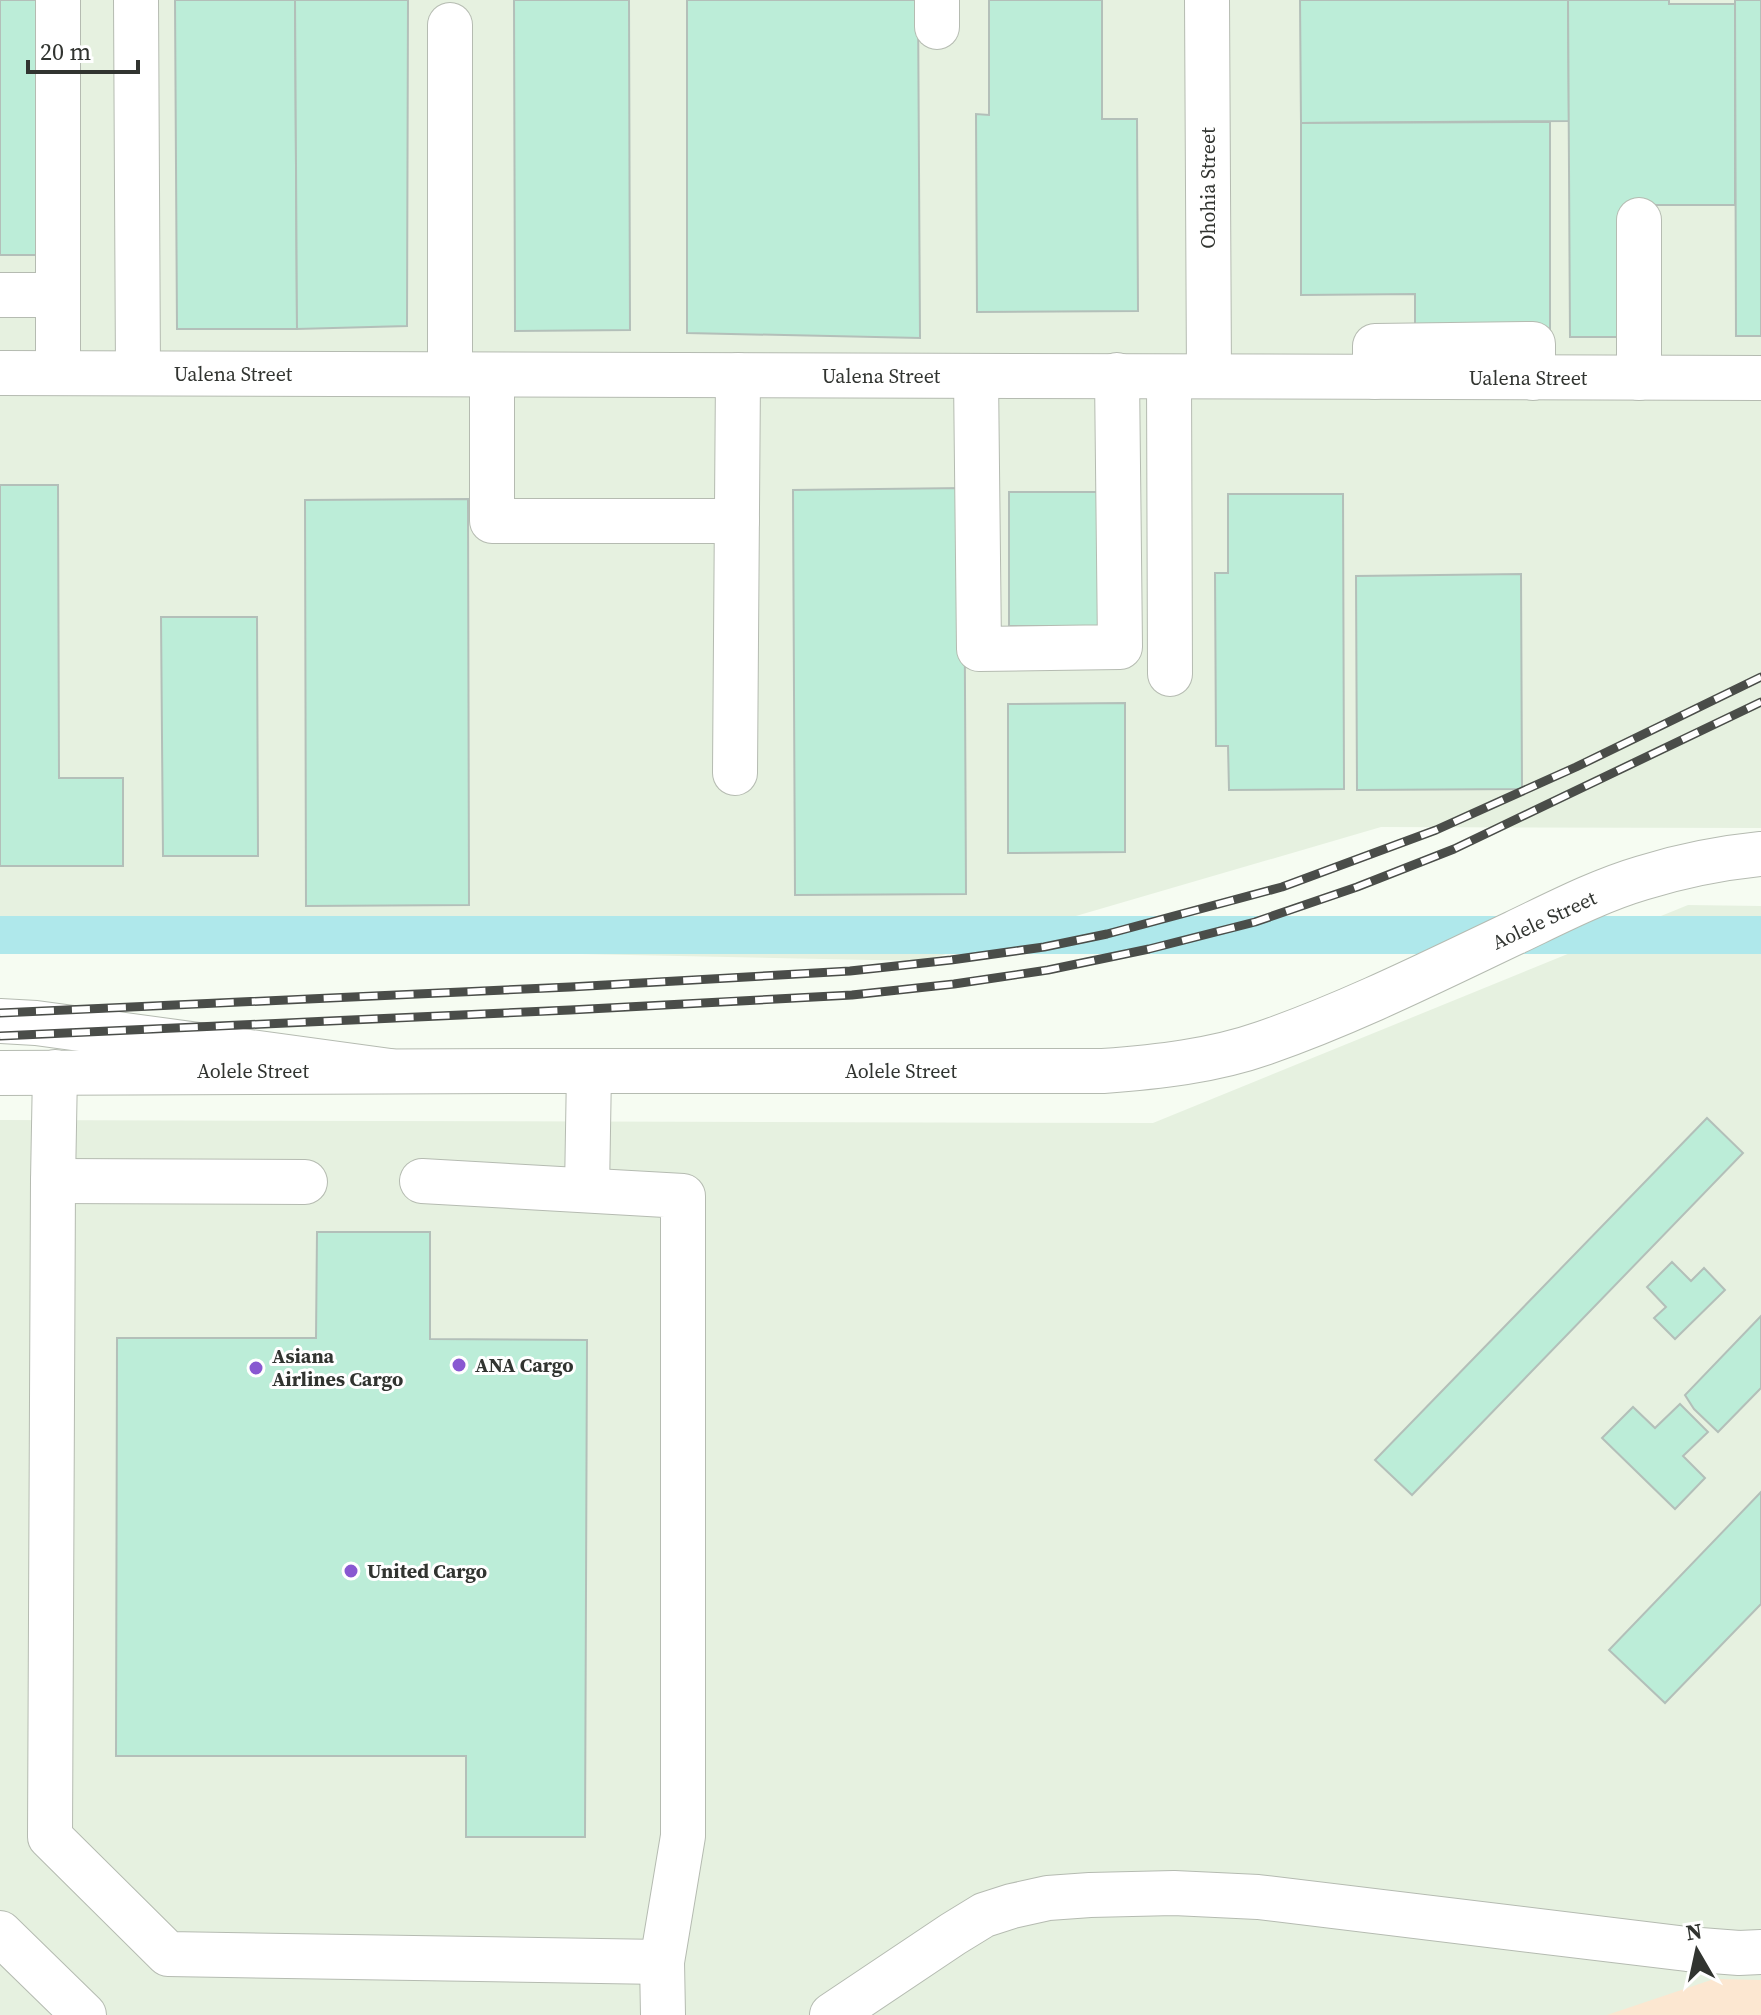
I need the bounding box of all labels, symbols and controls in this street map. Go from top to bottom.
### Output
scale bar [28,24,138,74]
text: 20 m [40,35,91,68]
street label: Ohohia Street [1194,127,1222,249]
street label: Ualena Street [174,360,293,388]
street label: Ualena Street [822,362,941,390]
street label: Ualena Street [1469,364,1588,392]
street label: Aolele Street [1487,883,1601,956]
street label: Aolele Street [197,1057,310,1085]
street label: Aolele Street [845,1057,958,1085]
place label: Asiana Airlines Cargo [272,1342,403,1393]
place label: ANA Cargo [475,1351,574,1379]
marker: ANA Cargo [450,1356,468,1374]
marker: Asiana Airlines Cargo [247,1359,265,1377]
place label: United Cargo [367,1557,487,1585]
marker: United Cargo [342,1562,360,1580]
north arrow [1657,1911,1737,1991]
text: N [1684,1915,1704,1947]

